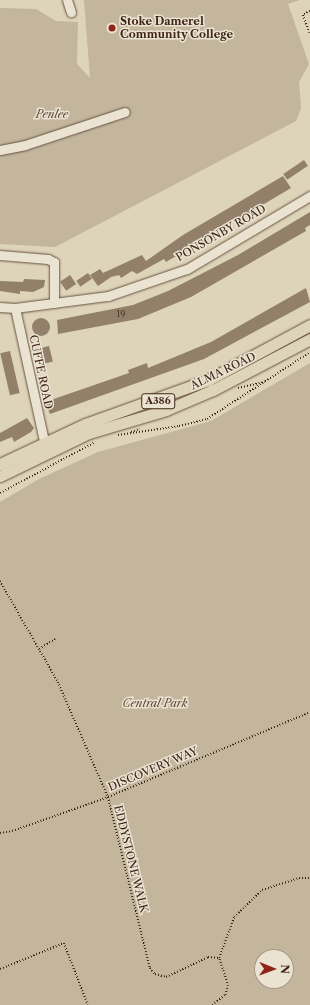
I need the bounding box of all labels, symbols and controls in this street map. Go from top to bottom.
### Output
place label: Stoke Damerel Community College [120,15,233,41]
marker: Stoke Damerel Community College [107,23,117,33]
park label: Penlee [36,107,68,121]
street label: PONSONBY ROAD [174,202,268,264]
house number: 19 [116,309,126,319]
street label: CUFFE ROAD [27,334,55,410]
street label: ALMA ROAD [188,349,258,393]
road number: A386 [141,393,175,409]
park label: Central Park [123,696,187,710]
street label: DISCOVERY WAY [106,744,200,794]
street label: EDDYSTONE WALK [111,804,151,914]
north arrow [254,949,294,989]
text: N [278,964,292,974]

